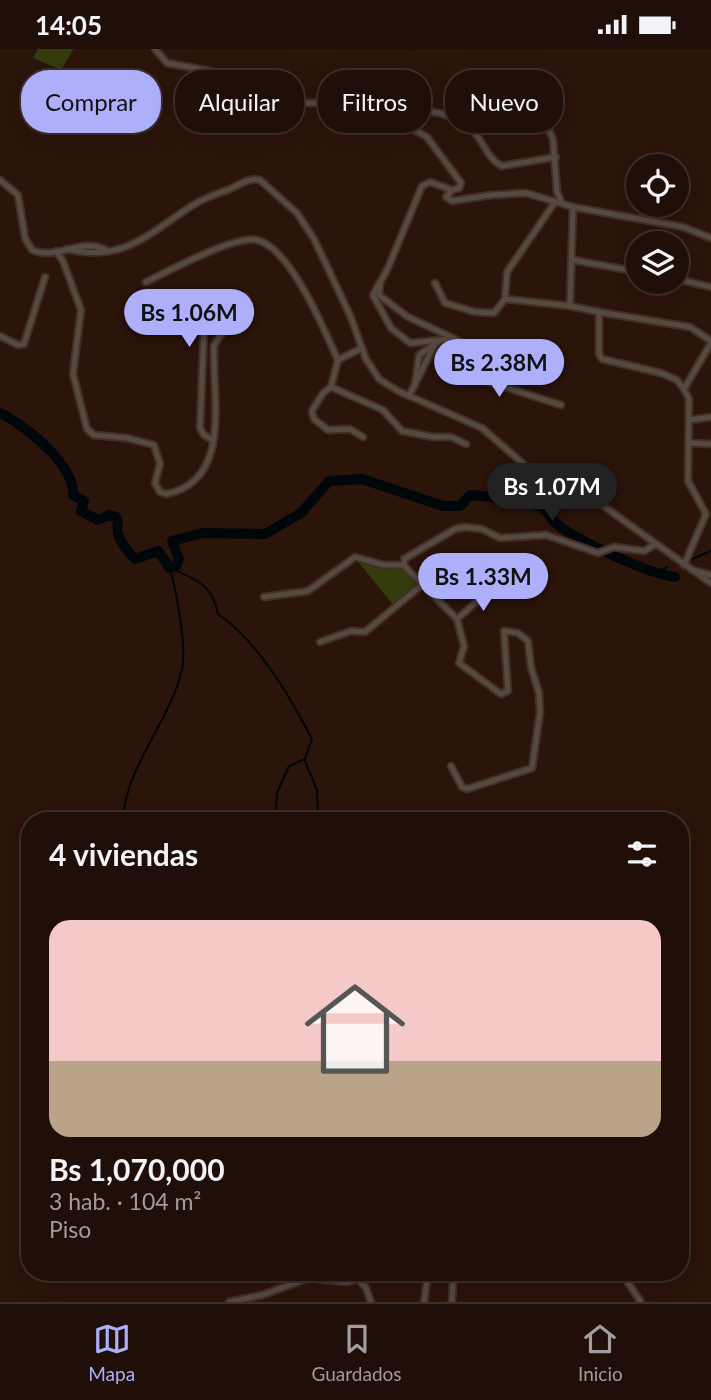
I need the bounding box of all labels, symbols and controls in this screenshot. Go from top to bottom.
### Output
text: 14:05 [35,9,102,41]
chip: Comprar [21,70,161,133]
chip: Alquilar [175,70,304,133]
chip: Filtros [318,70,431,133]
chip: Nuevo [445,70,563,133]
map controls [626,154,689,294]
button: locate [626,154,689,217]
button: layers [626,231,689,294]
pin: Bs 1.06M [117,289,261,349]
text: Bs 1.06M [140,298,238,326]
pin: Bs 2.38M [427,339,571,399]
text: Bs 2.38M [450,348,548,376]
pin: Bs 1.07M [480,463,624,523]
text: Bs 1.07M [503,472,601,500]
pin: Bs 1.33M [411,553,555,613]
text: Bs 1.33M [434,562,532,590]
icon: filters [623,835,661,873]
text: 4 viviendas [49,836,198,872]
icon: home [292,966,418,1092]
text: Bs 1,070,000 [49,1151,225,1187]
text: 3 hab. · 104 m² [49,1187,201,1215]
text: Piso [49,1215,91,1243]
tab: Mapa [88,1320,135,1385]
tab: Guardados [312,1320,402,1385]
tab: Inicio [578,1320,623,1385]

